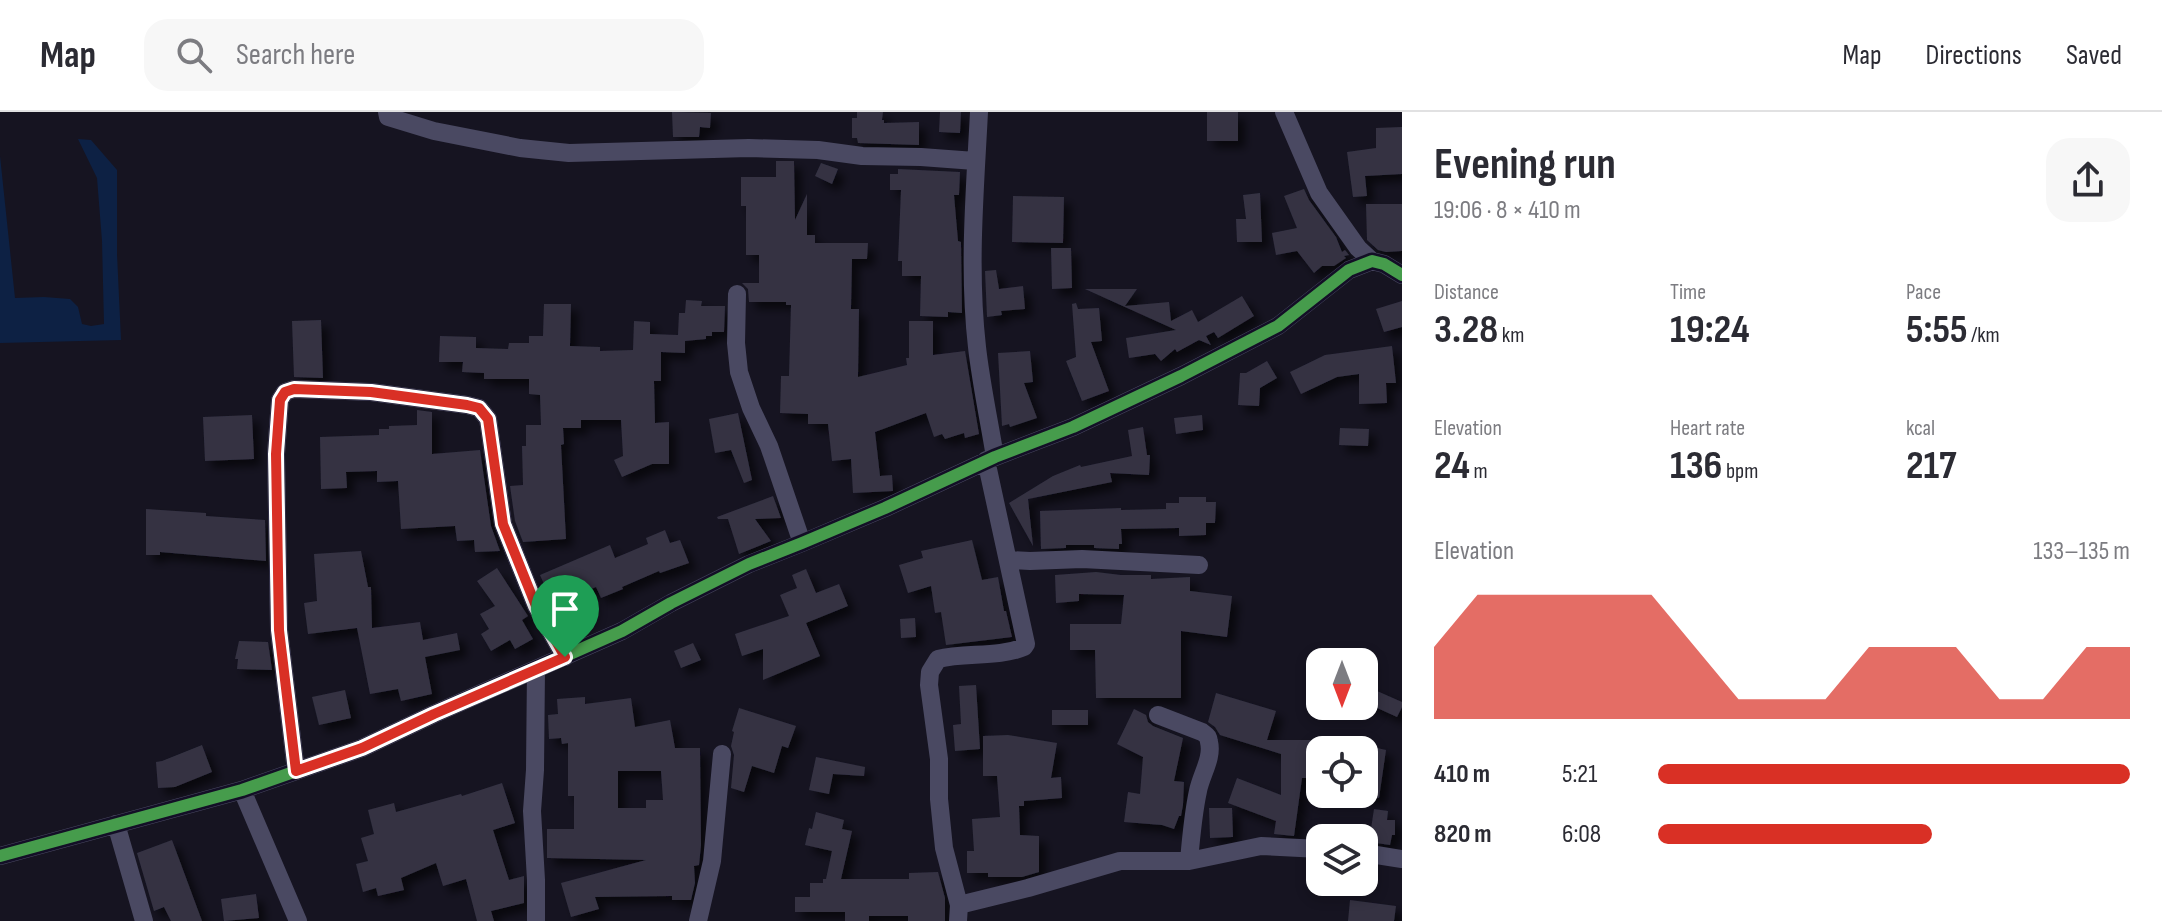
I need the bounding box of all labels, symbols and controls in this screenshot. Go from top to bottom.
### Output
search box [144,19,704,91]
text: Map [40,33,96,78]
icon: search [172,33,216,77]
text: Search here [236,37,355,73]
text: Map [1843,39,1882,72]
text: Directions [1926,39,2022,72]
text: Saved [2066,39,2122,72]
text: Evening run [1434,138,1616,191]
button: share [2046,138,2130,222]
text: 19:06 · 8 × 410 m [1434,195,1581,226]
text: Distance [1434,279,1499,306]
text: Time [1670,279,1706,306]
text: Pace [1906,279,1941,306]
text: 3.28 [1434,306,1498,354]
text: 19:24 [1670,306,1750,354]
text: 5:55 [1906,306,1968,354]
text: km [1498,322,1524,349]
text: /km [1968,322,2000,349]
text: Elevation [1434,415,1502,442]
text: Heart rate [1670,415,1745,442]
text: kcal [1906,415,1935,442]
text: 24 [1434,442,1470,490]
text: 136 [1670,442,1722,490]
text: 217 [1906,442,1956,490]
text: m [1470,458,1488,485]
text: bpm [1722,458,1758,485]
text: Elevation [1434,536,1514,567]
text: 133–135 m [2033,536,2130,567]
pin [531,575,599,657]
icon: arrive [543,587,587,631]
north arrow [1306,648,1378,720]
map controls [1306,648,1378,896]
button: locate [1306,736,1378,808]
text: 410 m [1434,759,1490,790]
text: 5:21 [1562,759,1597,790]
text: 820 m [1434,819,1492,850]
text: 6:08 [1562,819,1601,850]
button: layers [1306,824,1378,896]

